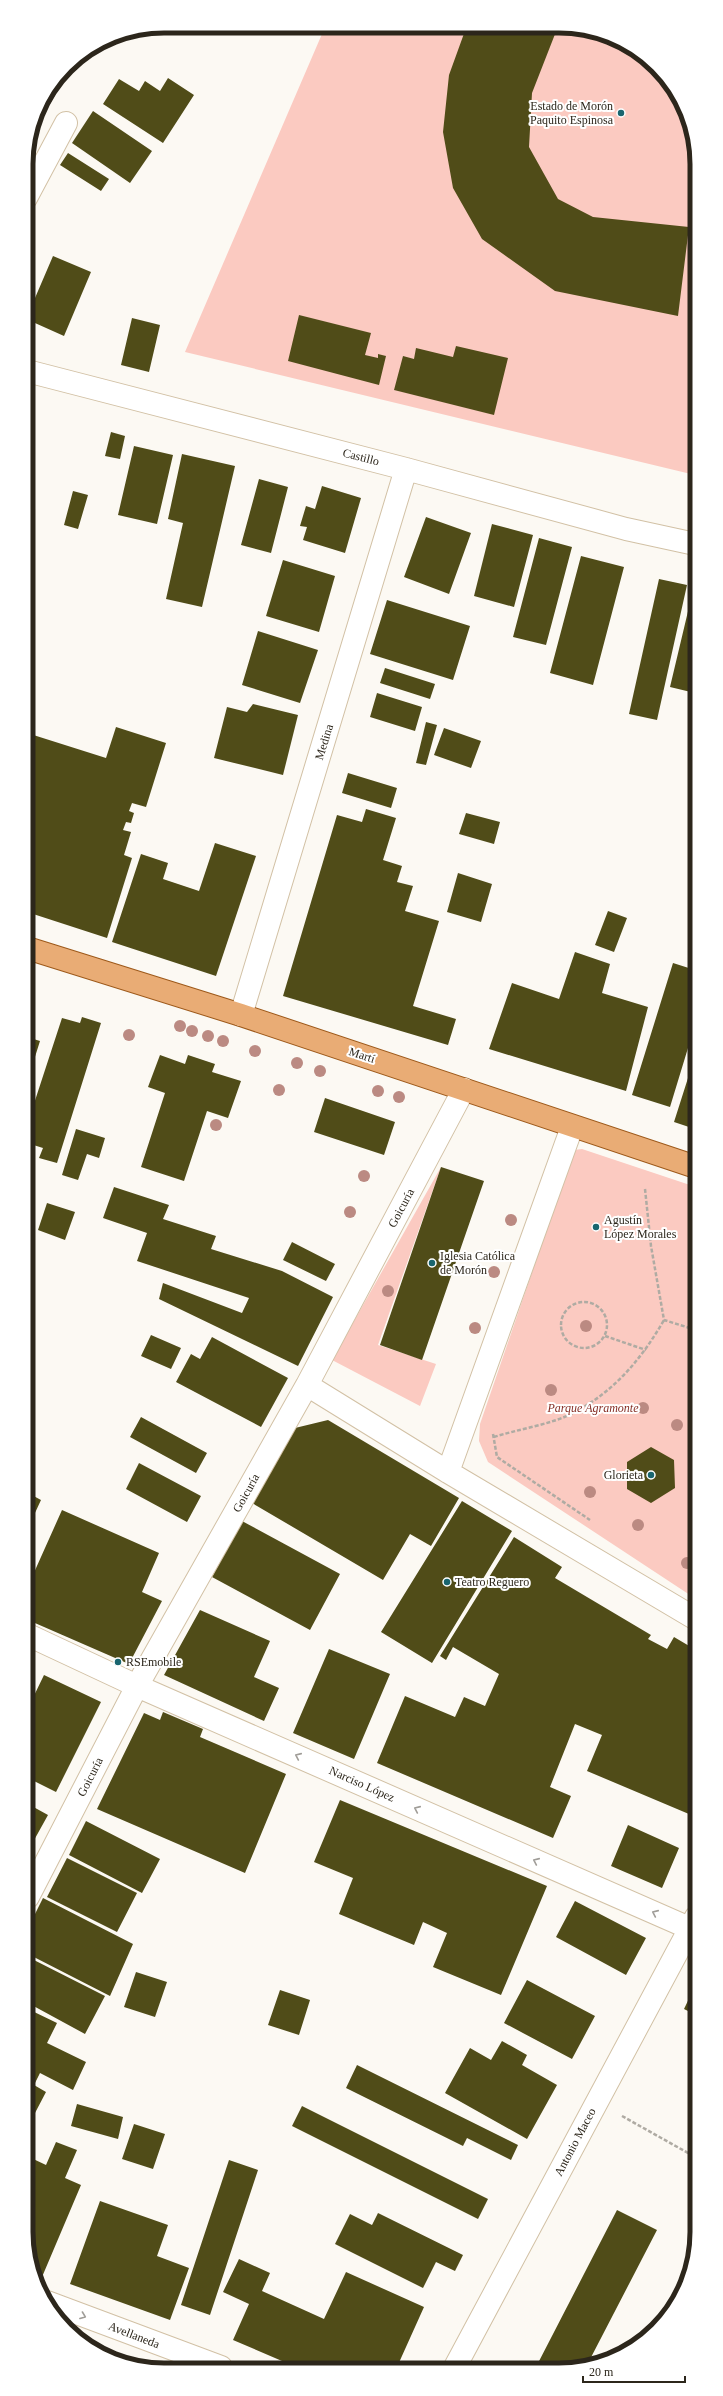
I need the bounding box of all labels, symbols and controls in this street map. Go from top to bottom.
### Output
place label: Estado de Morón Paquito Espinosa [530,99,614,127]
marker: Estado de Morón Paquito Espinosa [616,108,626,118]
street label: Castillo [341,446,381,468]
street label: Medina [312,722,336,762]
street label: Martí [347,1044,377,1066]
street label: Goicuría [385,1186,417,1230]
place label: Agustín López Morales [604,1213,677,1241]
marker: Agustín López Morales [591,1222,601,1232]
place label: Iglesia Católica de Morón [440,1249,516,1277]
marker: Iglesia Católica de Morón [427,1258,437,1268]
park label: Parque Agramonte [547,1401,639,1415]
place label: Glorieta [604,1468,644,1482]
marker: Glorieta [646,1470,656,1480]
street label: Goicuría [230,1471,263,1515]
place label: Teatro Reguero [455,1575,529,1589]
marker: Teatro Reguero [442,1577,452,1587]
place label: RSEmobile [126,1655,181,1669]
marker: RSEmobile [113,1657,123,1667]
one-way arrow [294,1753,301,1761]
street label: Goicuría [74,1755,106,1799]
street label: Narciso López [327,1763,397,1805]
one-way arrow [414,1805,421,1813]
one-way arrow [533,1858,540,1866]
one-way arrow [652,1910,659,1918]
street label: Antonio Maceo [551,2106,599,2178]
one-way arrow [80,2311,87,2319]
street label: Avellaneda [106,2319,162,2351]
scale bar [583,2358,685,2384]
text: 20 m [589,2365,614,2379]

